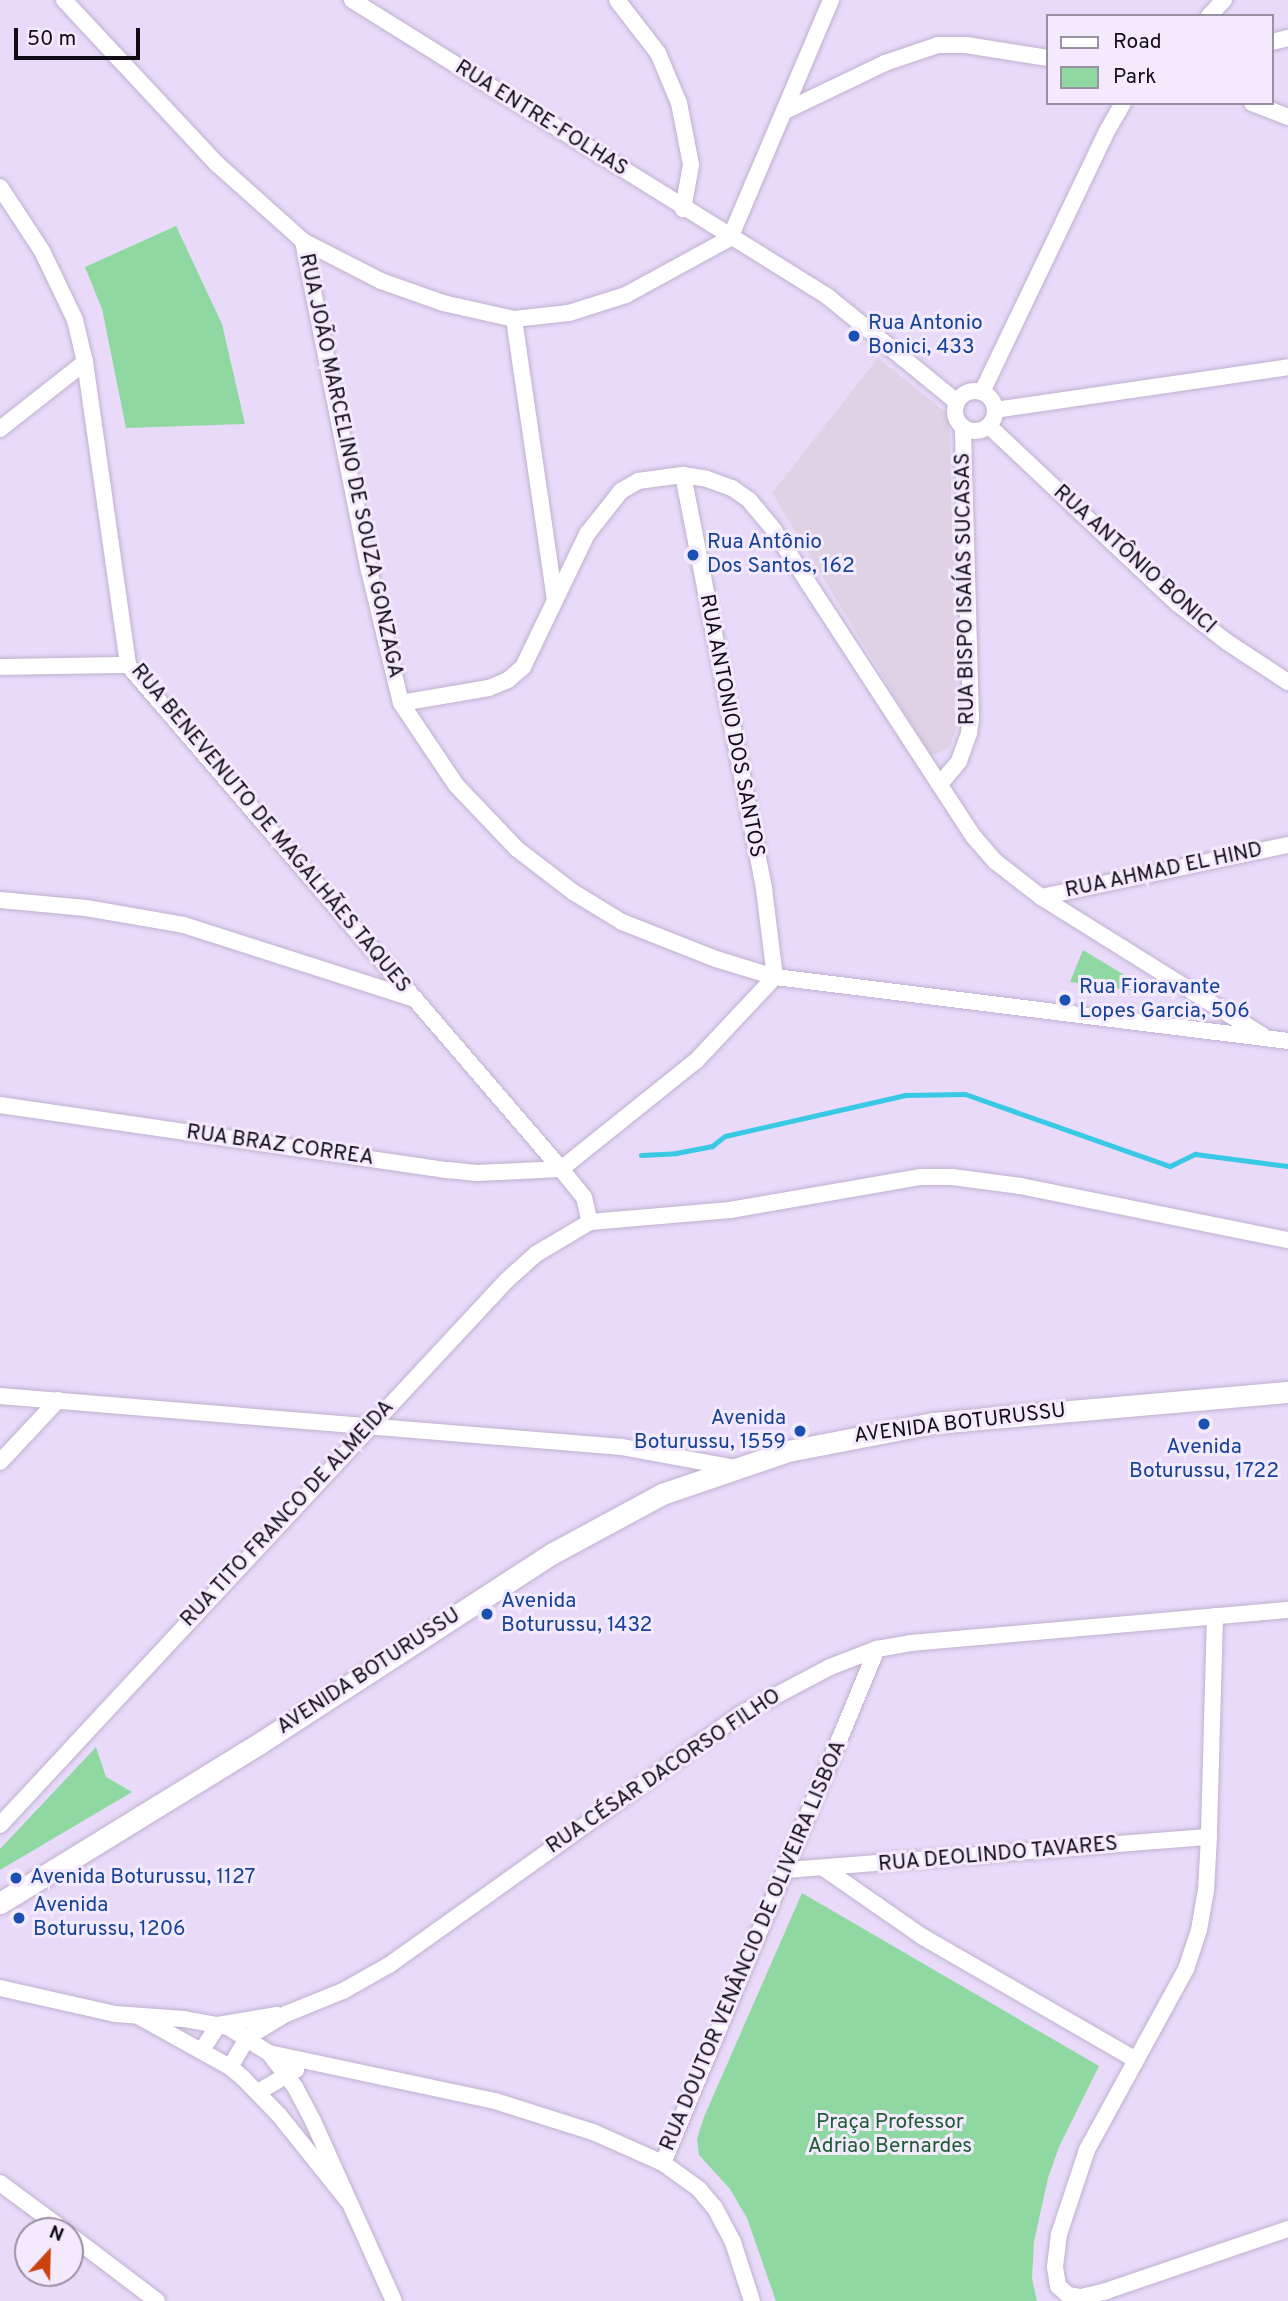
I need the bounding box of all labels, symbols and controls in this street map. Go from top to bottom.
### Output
scale bar [18,14,144,58]
legend [1046,14,1274,105]
text: 50 m [27,26,76,53]
text: Road [1113,29,1162,56]
street label: RUA ENTRE-FOLHAS [450,55,632,183]
text: Park [1113,64,1156,91]
street label: RUA JOÃO MARCELINO DE SOUZA GONZAGA [292,250,408,682]
place label: Rua Antonio Bonici, 433 [868,311,984,361]
marker: Rua Antonio Bonici, 433 [846,328,862,344]
street label: RUA BISPO ISAÍAS SUCASAS [951,452,981,726]
street label: RUA ANTÔNIO BONICI [1047,480,1221,640]
place label: Rua Antônio Dos Santos, 162 [707,530,855,580]
marker: Rua Antônio Dos Santos, 162 [685,547,701,563]
street label: RUA ANTONIO DOS SANTOS [693,591,769,861]
street label: RUA BENEVENUTO DE MAGALHÃES TAQUES [124,659,416,999]
street label: RUA AHMAD EL HIND [1062,838,1266,904]
place label: Rua Fioravante Lopes Garcia, 506 [1079,975,1250,1025]
marker: Rua Fioravante Lopes Garcia, 506 [1057,992,1073,1008]
street label: RUA BRAZ CORREA [184,1120,376,1172]
street label: RUA TITO FRANCO DE ALMEIDA [175,1394,401,1634]
street label: AVENIDA BOTURUSSU [852,1398,1068,1450]
place label: Avenida Boturussu, 1559 [634,1406,786,1456]
marker: Avenida Boturussu, 1722 [1196,1416,1212,1432]
marker: Avenida Boturussu, 1559 [792,1423,808,1439]
place label: Avenida Boturussu, 1722 [1129,1435,1279,1485]
place label: Avenida Boturussu, 1432 [501,1589,652,1639]
street label: AVENIDA BOTURUSSU [272,1603,466,1741]
marker: Avenida Boturussu, 1432 [479,1606,495,1622]
street label: RUA CÉSAR DACORSO FILHO [542,1684,786,1860]
street label: RUA DOUTOR VENÂNCIO DE OLIVEIRA LISBOA [655,1736,853,2156]
street label: RUA DEOLINDO TAVARES [876,1832,1120,1878]
place label: Avenida Boturussu, 1127 [30,1865,256,1891]
marker: Avenida Boturussu, 1127 [8,1870,24,1886]
place label: Avenida Boturussu, 1206 [33,1893,186,1943]
marker: Avenida Boturussu, 1206 [11,1910,27,1926]
park label: Praça Professor Adriao Bernardes [808,2110,972,2160]
north arrow [14,2217,84,2287]
text: N [45,2221,67,2248]

